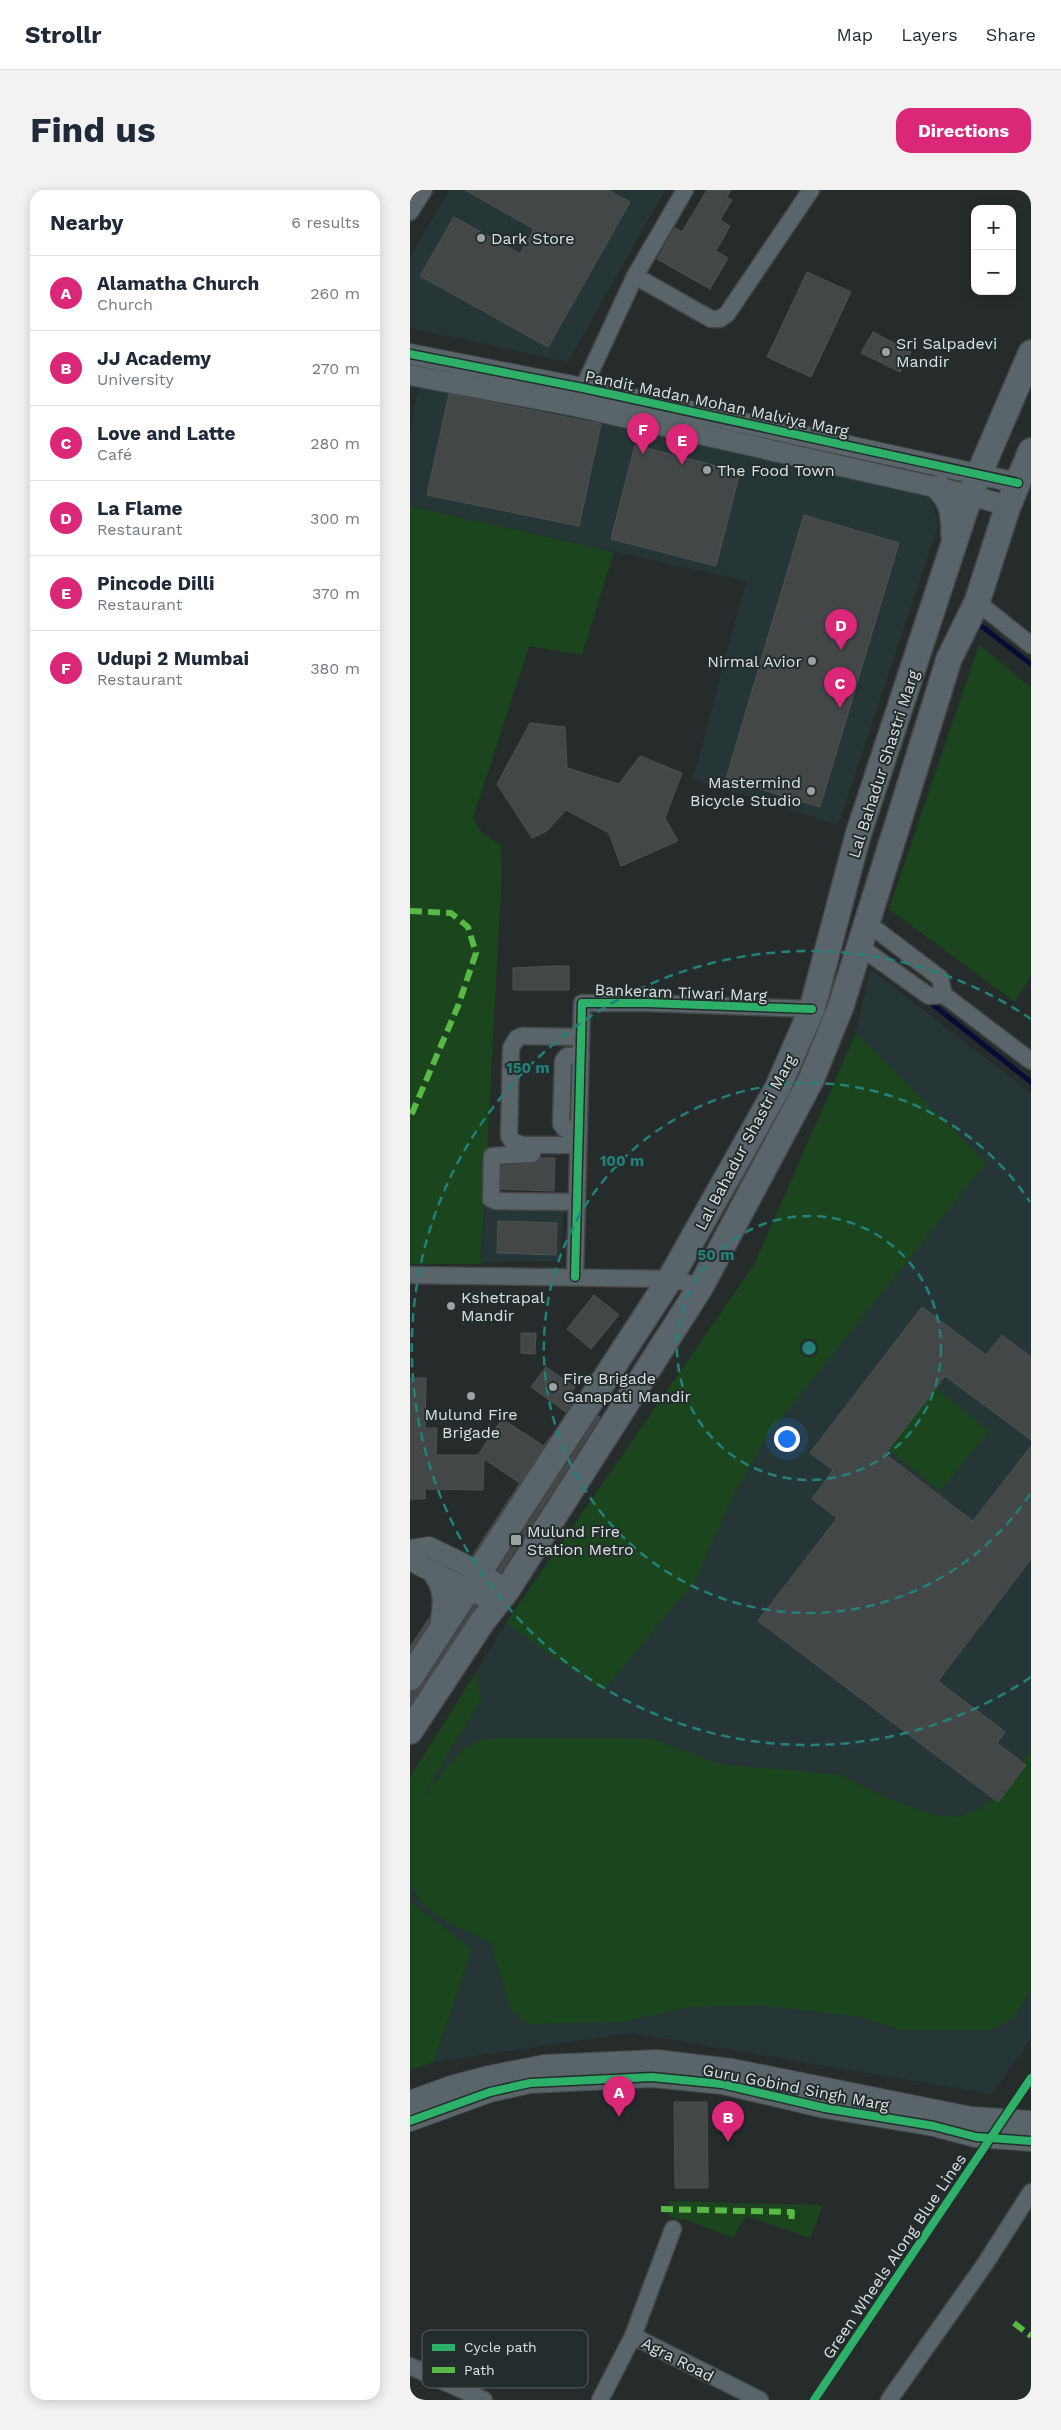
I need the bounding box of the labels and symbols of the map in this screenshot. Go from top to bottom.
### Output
place label: Dark Store [491,229,574,248]
marker: Dark Store [475,232,487,244]
place label: Sri Salpadevi Mandir [896,334,997,371]
marker: Sri Salpadevi Mandir [880,346,892,358]
street label: Pandit Madan Mohan Malviya Marg [583,366,851,441]
pin: F [627,413,659,454]
pin: E [666,424,698,465]
place label: The Food Town [717,461,835,480]
marker: The Food Town [701,464,713,476]
pin: D [825,609,857,650]
place label: Nirmal Avior [707,652,802,671]
marker: Nirmal Avior [806,655,818,667]
pin: C [824,667,856,708]
street label: Lal Bahadur Shastri Marg [844,667,923,860]
place label: Mastermind Bicycle Studio [690,773,801,810]
marker: Mastermind Bicycle Studio [805,785,817,797]
street label: Bankeram Tiwari Marg [594,980,768,1005]
street label: Lal Bahadur Shastri Marg [691,1051,800,1233]
text: 150 m [506,1059,550,1077]
text: 100 m [600,1152,644,1170]
text: 50 m [698,1246,734,1264]
place label: Kshetrapal Mandir [461,1288,545,1325]
marker: Kshetrapal Mandir [445,1300,457,1312]
centre of rings [800,1339,818,1357]
place label: Fire Brigade Ganapati Mandir [563,1369,692,1406]
marker: Fire Brigade Ganapati Mandir [547,1381,559,1393]
marker: Mulund Fire Brigade [465,1390,477,1402]
place label: Mulund Fire Brigade [424,1405,518,1442]
your location [774,1426,800,1452]
place label: Mulund Fire Station Metro [527,1522,634,1559]
marker: Mulund Fire Station Metro [509,1533,523,1547]
street label: Guru Gobind Singh Marg [701,2060,891,2115]
pin: A [603,2076,635,2117]
pin: B [712,2101,744,2142]
street label: Green Wheels Along Blue Lines [818,2150,970,2362]
legend [422,2330,588,2388]
street label: Agra Road [638,2333,717,2386]
text: Cycle path [464,2339,537,2355]
text: Path [464,2362,495,2378]

